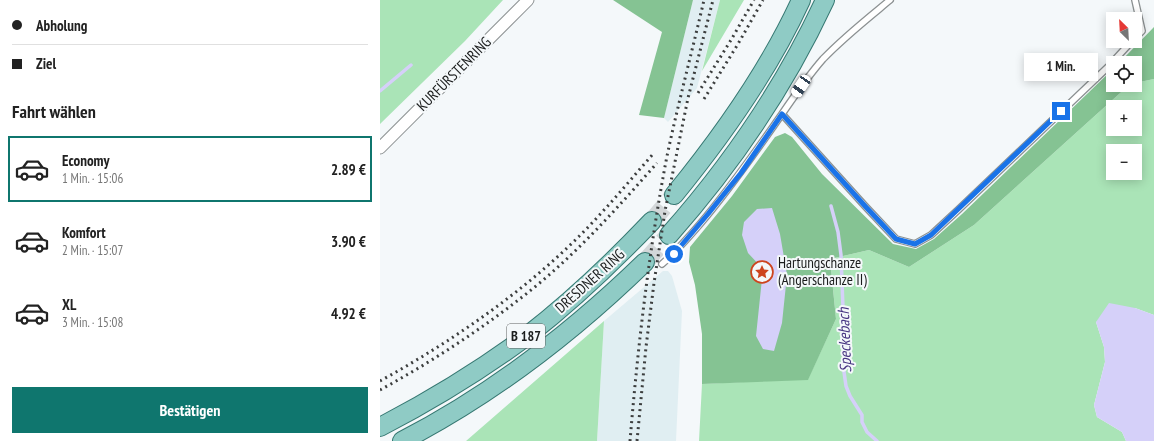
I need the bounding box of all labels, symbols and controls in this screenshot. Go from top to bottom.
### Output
north arrow [1106,12,1142,48]
map controls [1106,12,1142,180]
text: Abholung [36,16,87,35]
street label: KURFÜRSTENRING [412,32,495,115]
callout: 1 Min. [1024,53,1098,81]
text: Ziel [36,54,56,73]
button: locate [1106,56,1142,92]
text: 1 Min. [1046,58,1076,75]
car [789,73,813,99]
text: Fahrt wählen [12,100,96,123]
button: + [1106,100,1142,136]
route end [1052,102,1070,120]
button: − [1106,144,1142,180]
icon: car [14,151,50,187]
text: Economy [62,151,110,170]
text: 2.89 € [331,160,366,179]
text: 1 Min. · 15:06 [62,170,123,187]
icon: car [14,223,50,259]
text: Komfort [62,223,106,242]
text: 3.90 € [331,232,366,251]
text: 2 Min. · 15:07 [62,242,123,259]
street label: DRESDNER RING [551,245,628,317]
route start [665,245,683,263]
place label: Hartungschanze (Angerschanze II) [778,253,867,289]
place icon: Hartungschanze (Angerschanze II) [749,259,775,285]
icon: car [14,295,50,331]
text: XL [62,295,76,314]
text: 4.92 € [331,304,366,323]
water label: Speckebach [833,306,855,373]
text: 3 Min. · 15:08 [62,314,123,331]
road number: B 187 [507,324,545,348]
button: Bestätigen [12,387,368,433]

